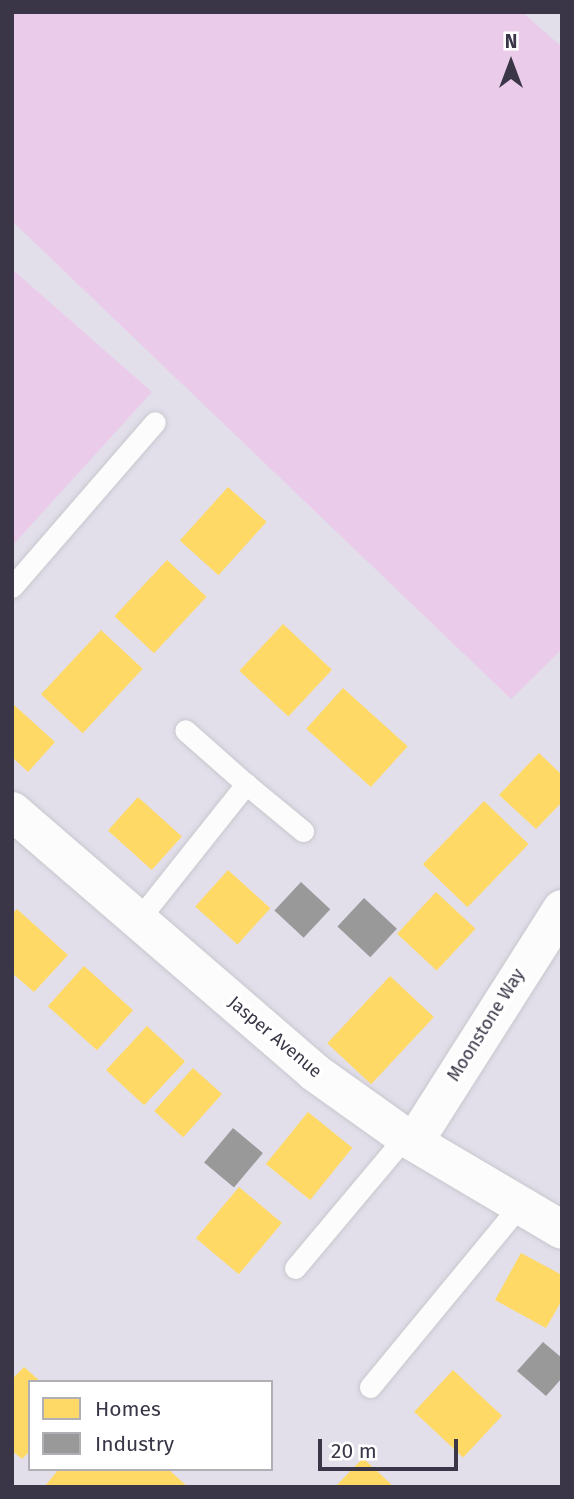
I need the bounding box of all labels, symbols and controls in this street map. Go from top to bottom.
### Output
north arrow [476,28,546,98]
text: N [505,30,517,53]
street label: Moonstone Way [443,965,529,1085]
street label: Jasper Avenue [224,992,326,1082]
legend [28,1380,273,1471]
text: Homes [95,1396,161,1422]
scale bar [322,1426,462,1470]
text: Industry [95,1431,174,1457]
text: 20 m [331,1438,377,1464]

